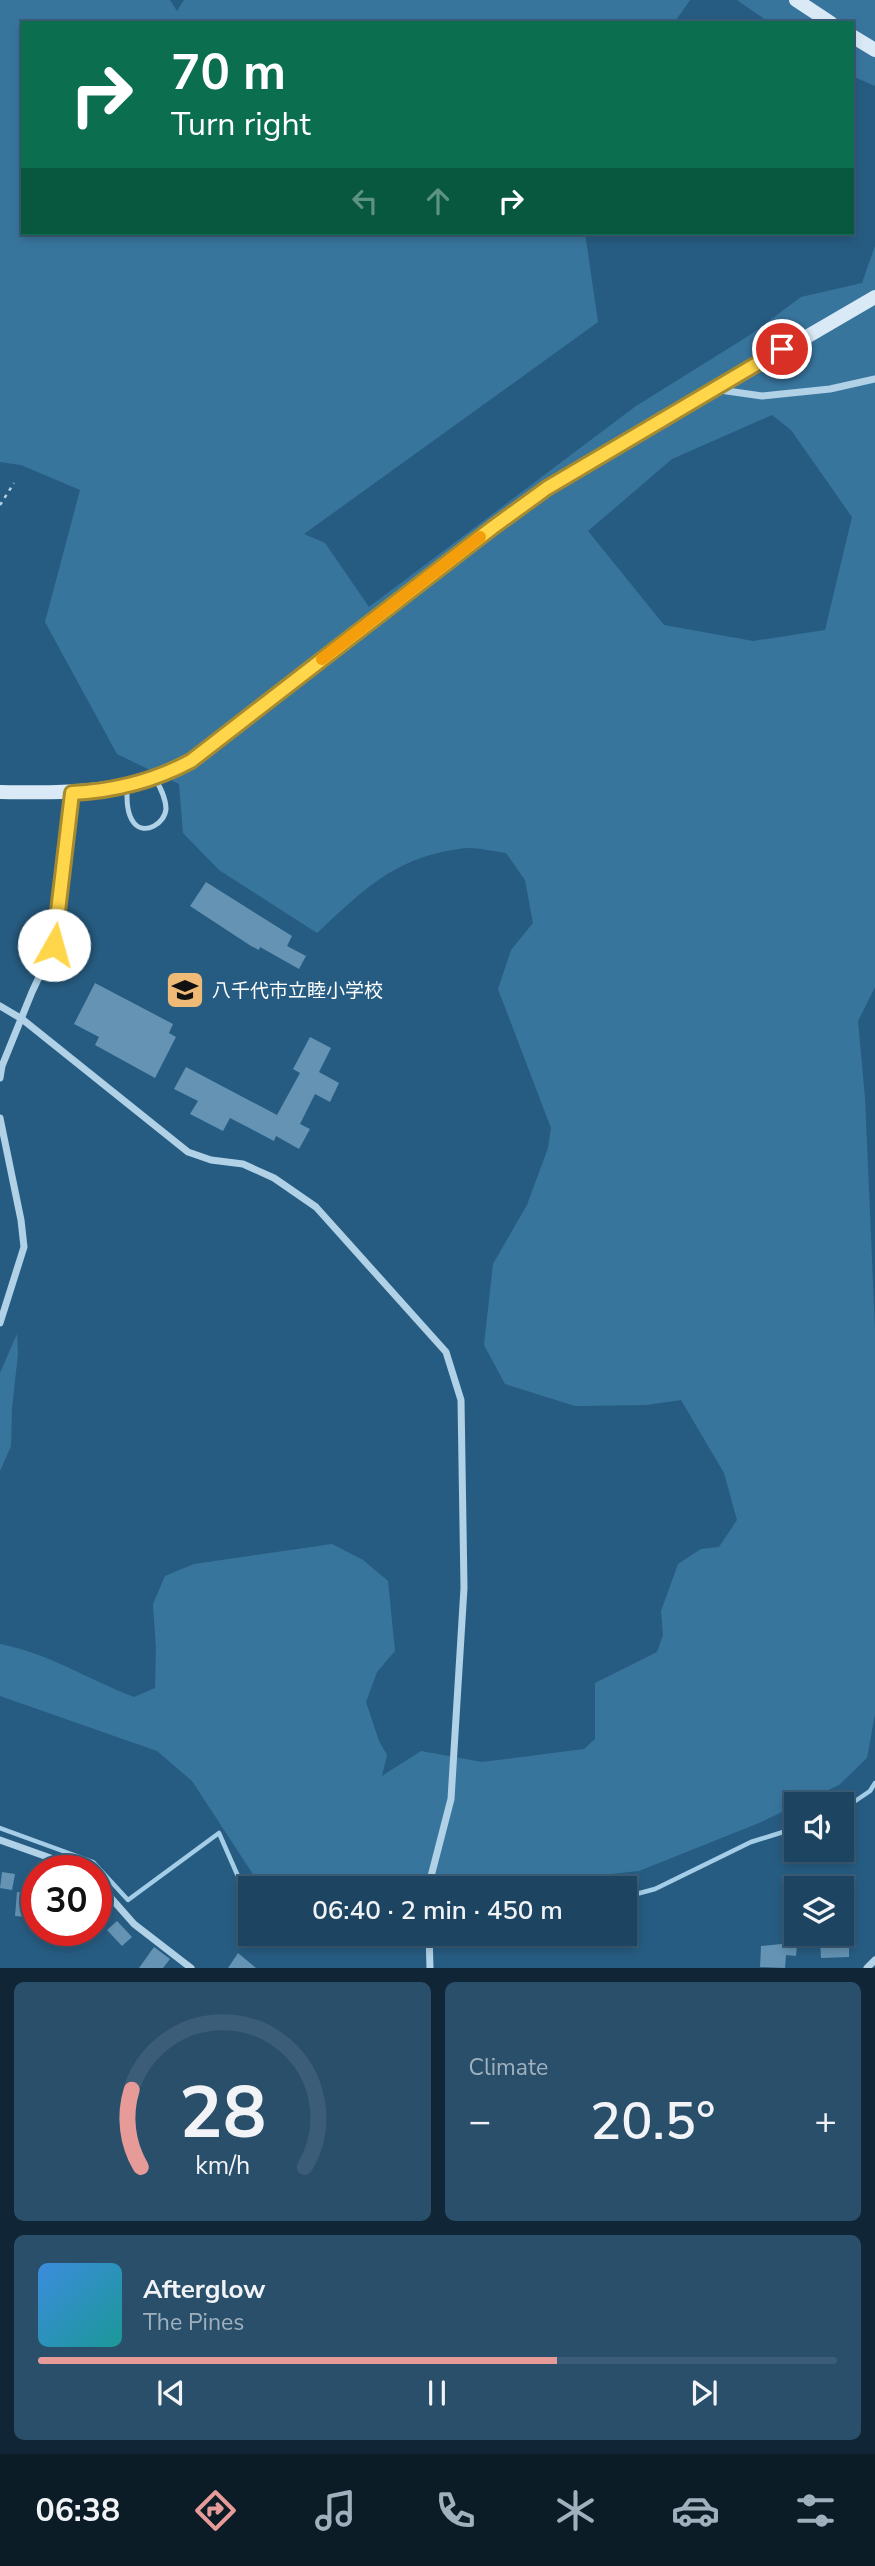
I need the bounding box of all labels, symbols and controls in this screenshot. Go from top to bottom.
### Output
text: 70 m [171,39,286,106]
icon: right [56,49,147,140]
text: Turn right [171,103,311,146]
icon: left [346,182,384,220]
icon: ahead [419,182,457,220]
icon: right [492,182,530,220]
pin [752,319,812,379]
icon: arrive [763,330,801,368]
position arrow [17,908,91,982]
school or university icon: 八千代市立睦小学校 [164,969,206,1011]
place label: 八千代市立睦小学校 [212,978,383,1004]
map controls [784,1792,854,1946]
button: sound [784,1792,854,1862]
speed limit sign: 30 [21,1855,112,1946]
button: layers [784,1876,854,1946]
text: 06:40 · 2 min · 450 m [312,1893,563,1928]
text: Climate [469,2052,548,2083]
text: 28 [179,2064,266,2164]
text: 20.5° [590,2086,715,2157]
text: − [469,2096,491,2147]
text: + [814,2096,837,2147]
text: km/h [195,2149,250,2183]
text: Afterglow [143,2272,266,2307]
text: The Pines [143,2307,244,2338]
icon: previous [152,2374,190,2412]
icon: pause [418,2374,456,2412]
icon: next [685,2374,723,2412]
icon: directions [191,2486,240,2535]
icon: music [311,2486,360,2535]
icon: phone [431,2486,480,2535]
icon: climate [551,2486,600,2535]
icon: car [671,2486,720,2535]
icon: filters [791,2486,840,2535]
text: 06:38 [35,2489,120,2532]

